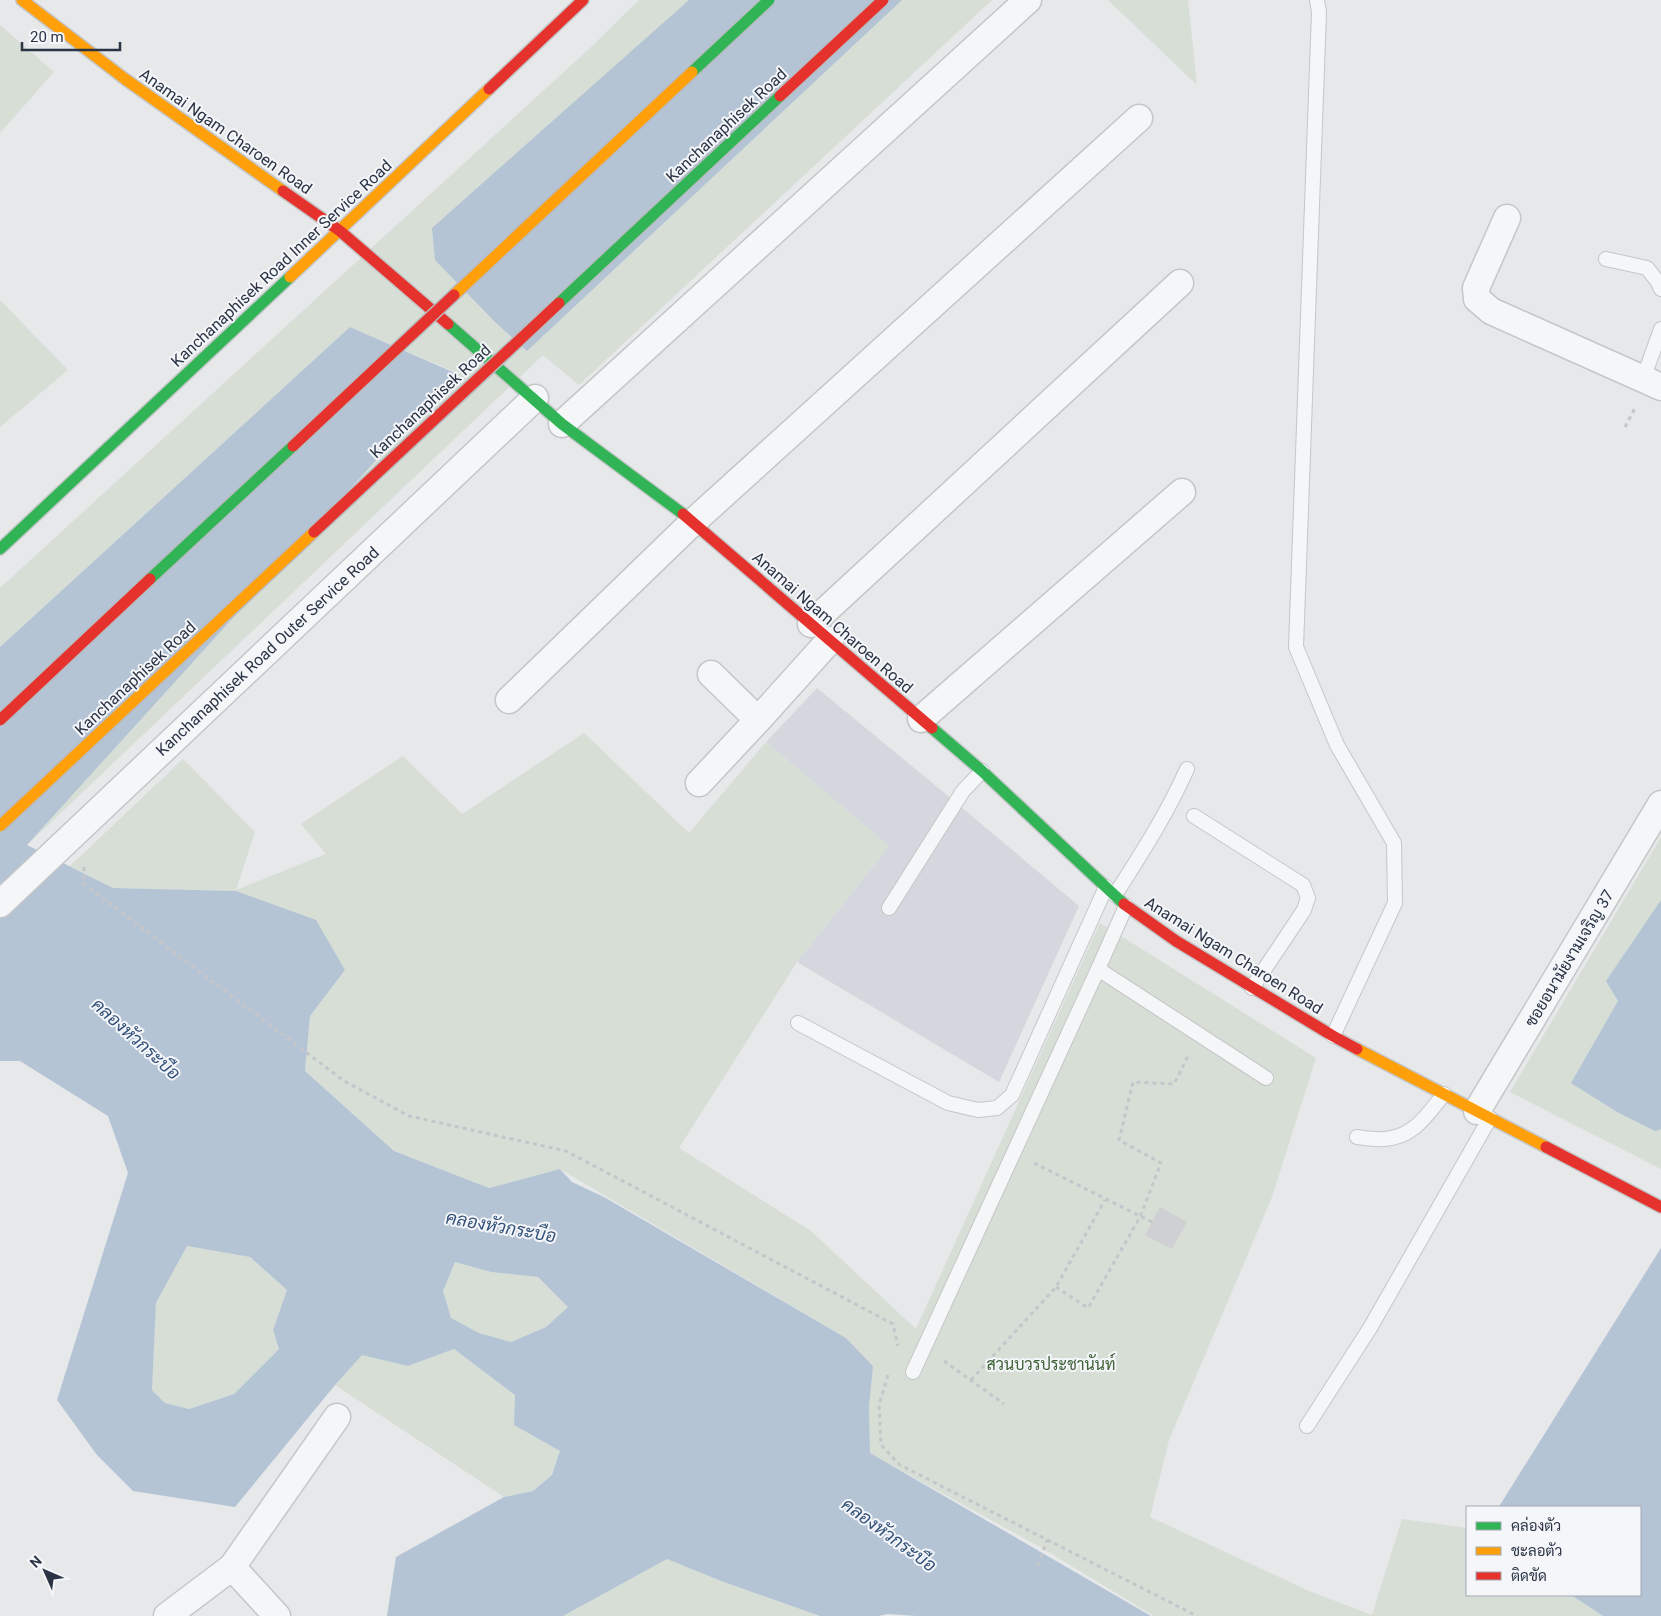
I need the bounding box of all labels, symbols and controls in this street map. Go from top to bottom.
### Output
scale bar [22,20,120,52]
text: 20 m [30,28,64,46]
street label: Kanchanaphisek Road [662,64,791,186]
street label: Anamai Ngam Charoen Road [136,65,316,198]
street label: Kanchanaphisek Road Inner Service Road [167,156,396,371]
street label: Kanchanaphisek Road [366,340,495,462]
street label: Kanchanaphisek Road Outer Service Road [152,543,383,760]
street label: Anamai Ngam Charoen Road [749,548,917,697]
street label: Kanchanaphisek Road [71,617,200,739]
street label: ซอยอนามัยงามเจริญ 37 [1520,886,1618,1030]
street label: Anamai Ngam Charoen Road [1141,893,1326,1018]
water label: คลองหัวกระบือ [88,992,186,1084]
water label: คลองหัวกระบือ [444,1205,558,1247]
park label: สวนบวรประชานันท์ [986,1352,1116,1374]
water label: คลองหัวกระบือ [838,1492,942,1576]
legend [1466,1506,1641,1596]
text: คล่องตัว [1511,1516,1561,1535]
text: ชะลอตัว [1511,1542,1562,1560]
north arrow [20,1546,70,1596]
text: N [27,1553,45,1571]
text: ติดขัด [1511,1567,1547,1585]

